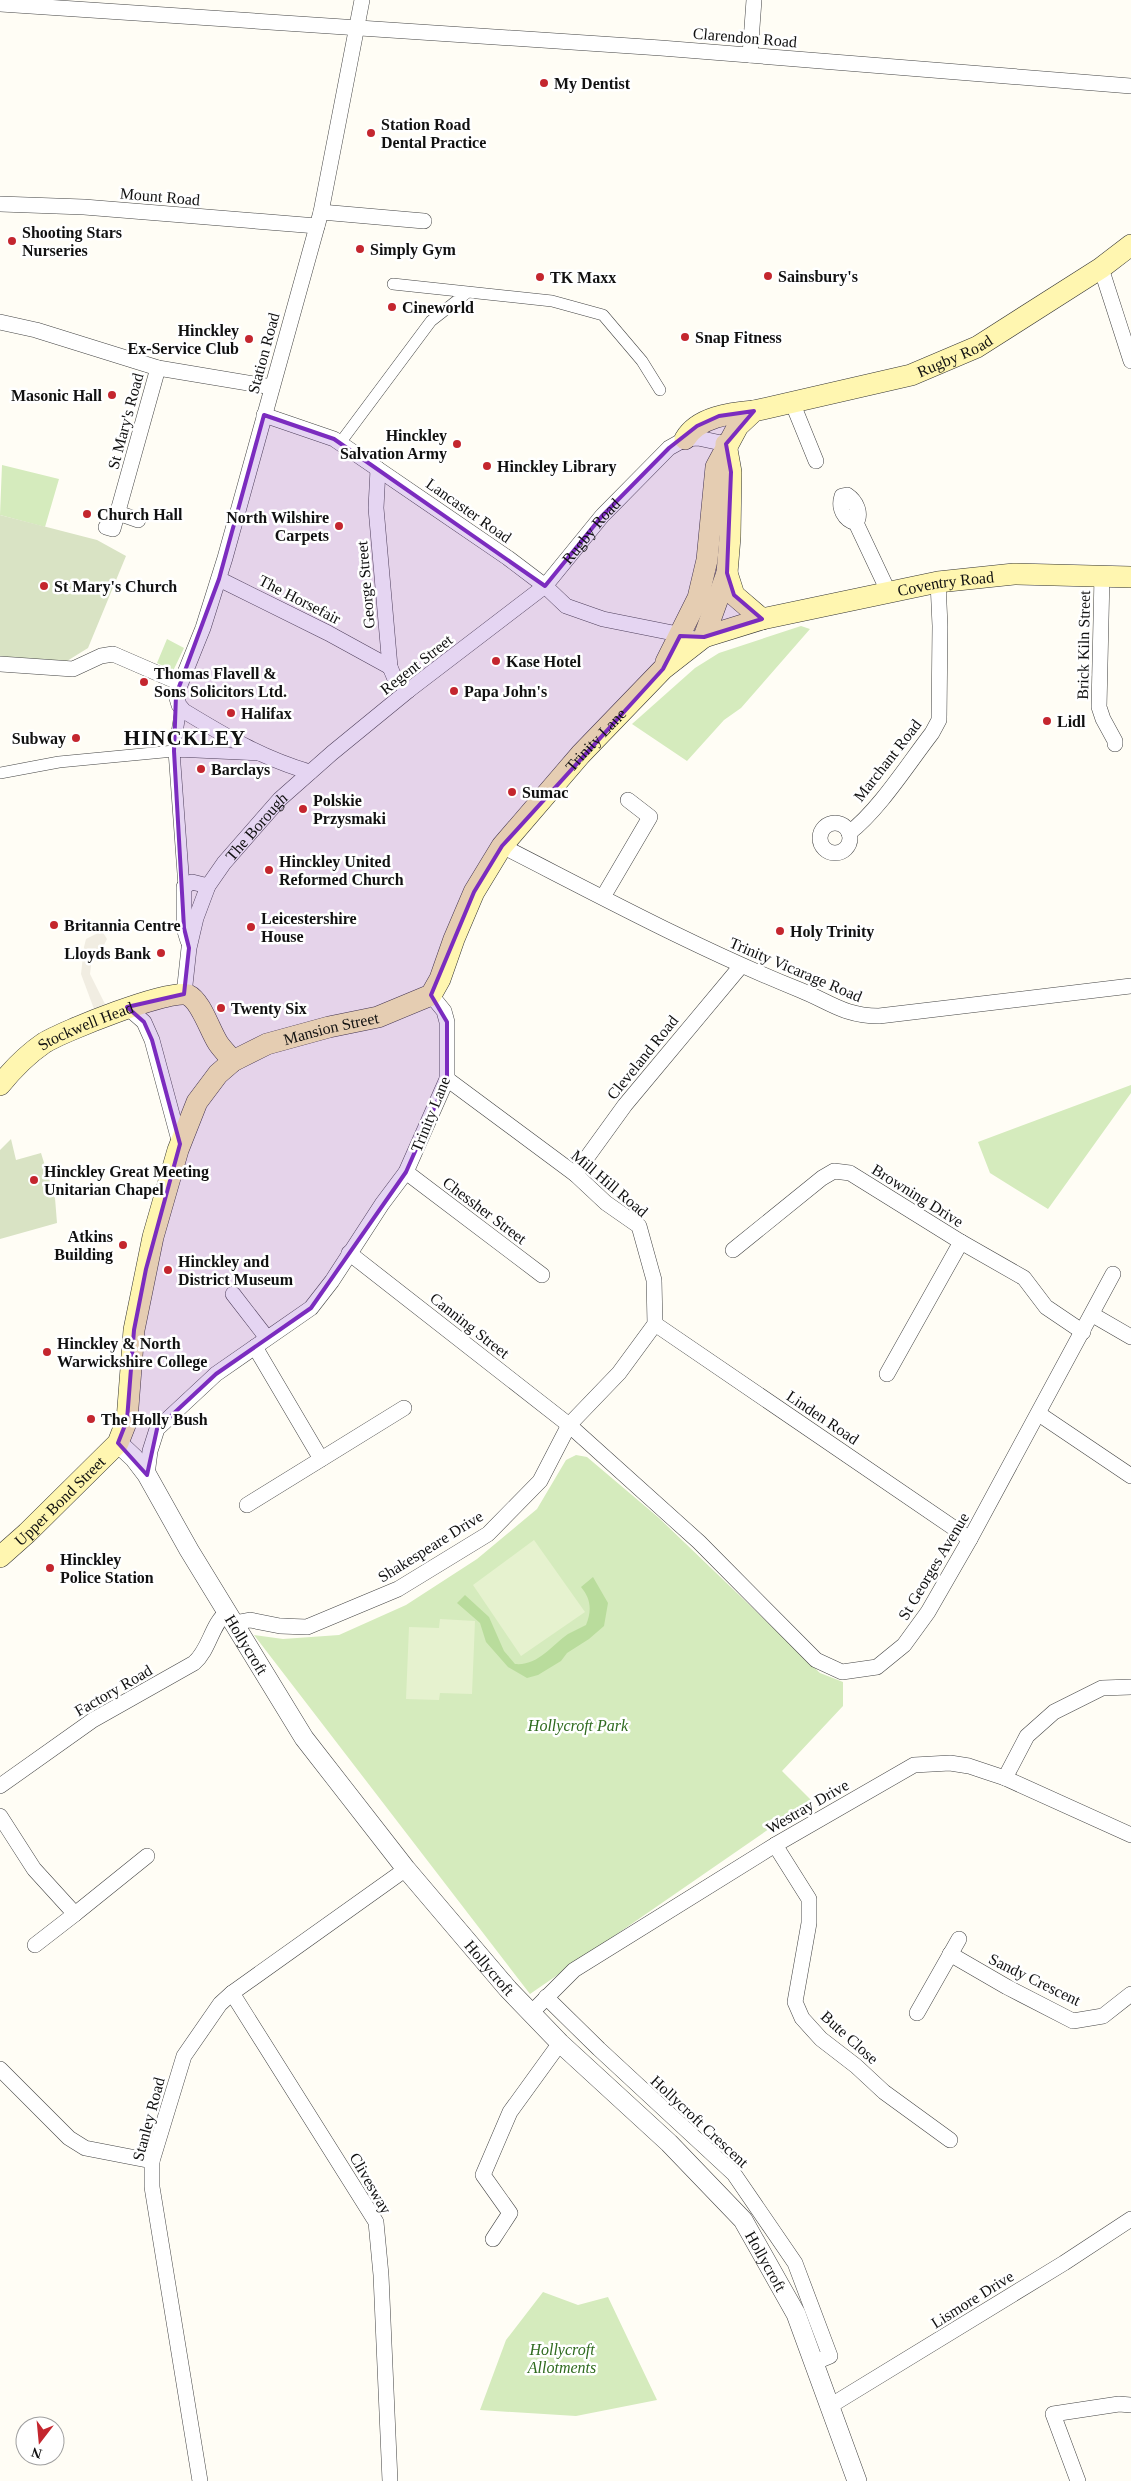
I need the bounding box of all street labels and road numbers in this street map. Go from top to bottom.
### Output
street label: Clarendon Road [692,24,798,51]
street label: Mount Road [119,185,201,208]
street label: Station Road [245,311,282,395]
street label: Rugby Road [915,332,995,380]
street label: St Mary's Road [104,371,147,471]
street label: Lancaster Road [423,475,515,546]
street label: Rugby Road [559,495,624,567]
street label: George Street [353,540,379,630]
street label: Coventry Road [896,568,995,599]
street label: The Horsefair [256,572,344,628]
street label: Brick Kiln Street [1074,590,1093,700]
street label: Regent Street [377,631,457,699]
street label: Trinity Lane [562,705,629,775]
street label: Marchant Road [850,716,925,805]
street label: The Borough [222,789,291,864]
street label: Trinity Vicarage Road [727,934,865,1006]
street label: Stockwell Head [35,999,136,1054]
street label: Mansion Street [282,1009,381,1048]
street label: Cleveland Road [603,1012,681,1103]
street label: Trinity Lane [408,1074,454,1155]
street label: Mill Hill Road [568,1147,651,1220]
street label: Browning Drive [868,1161,967,1231]
street label: Chessher Street [440,1174,530,1248]
street label: Canning Street [426,1289,513,1363]
street label: Linden Road [784,1387,862,1448]
street label: Upper Bond Street [11,1452,109,1549]
street label: Shakespeare Drive [375,1507,486,1586]
street label: St Georges Avenue [895,1510,973,1623]
street label: Hollycroft [222,1612,271,1678]
street label: Factory Road [71,1661,156,1720]
street label: Westray Drive [763,1776,852,1838]
street label: Hollycroft [461,1937,518,1999]
street label: Sandy Crescent [986,1950,1084,2010]
street label: Bute Close [818,2007,882,2067]
street label: Hollycroft Crescent [647,2072,752,2172]
street label: Stanley Road [129,2076,169,2163]
street label: Clivesway [345,2150,395,2217]
street label: Hollycroft [742,2228,790,2295]
street label: Lismore Drive [928,2267,1017,2331]

